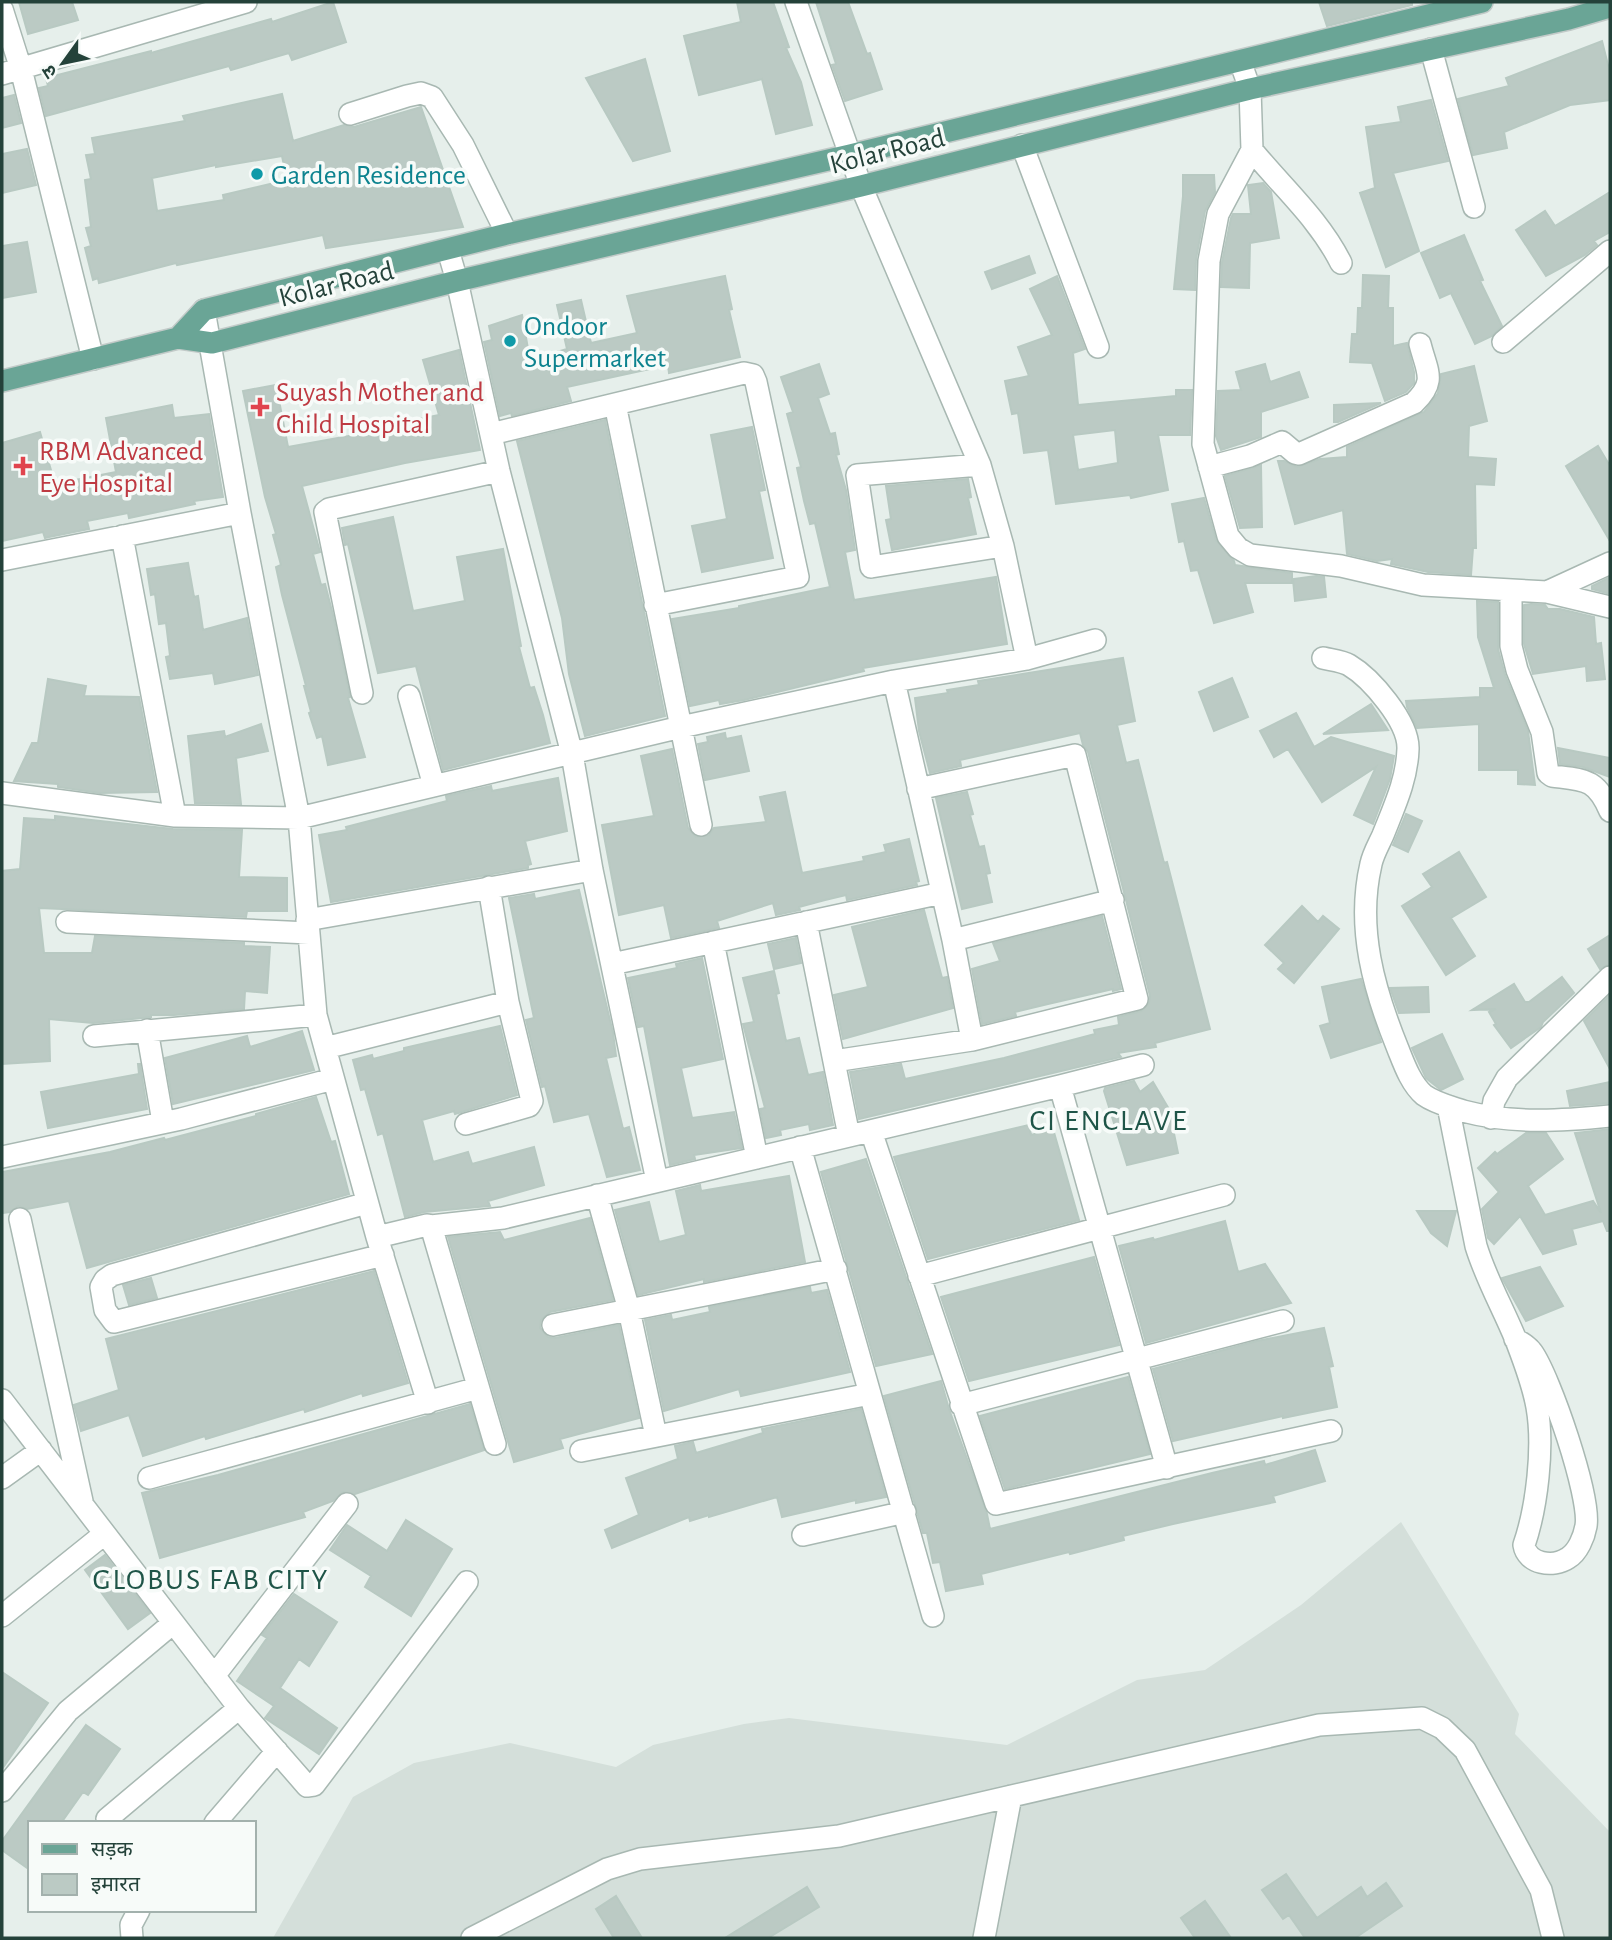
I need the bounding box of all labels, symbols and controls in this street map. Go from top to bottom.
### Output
north arrow [28,28,98,98]
text: उ [39,61,61,81]
street label: Kolar Road [827,124,948,180]
place label: Garden Residence [271,162,466,190]
marker: Garden Residence [249,166,265,182]
street label: Kolar Road [276,257,397,313]
place label: Ondoor Supermarket [524,313,666,373]
marker: Ondoor Supermarket [502,333,518,349]
place label: Suyash Mother and Child Hospital [276,379,484,439]
marker: Suyash Mother and Child Hospital [250,397,270,417]
place label: RBM Advanced Eye Hospital [39,438,203,498]
marker: RBM Advanced Eye Hospital [13,456,33,476]
district label: CI ENCLAVE [1029,1106,1189,1136]
district label: GLOBUS FAB CITY [93,1565,329,1595]
legend [28,1821,256,1912]
text: सड़क [91,1839,133,1860]
text: इमारत [91,1874,141,1895]

